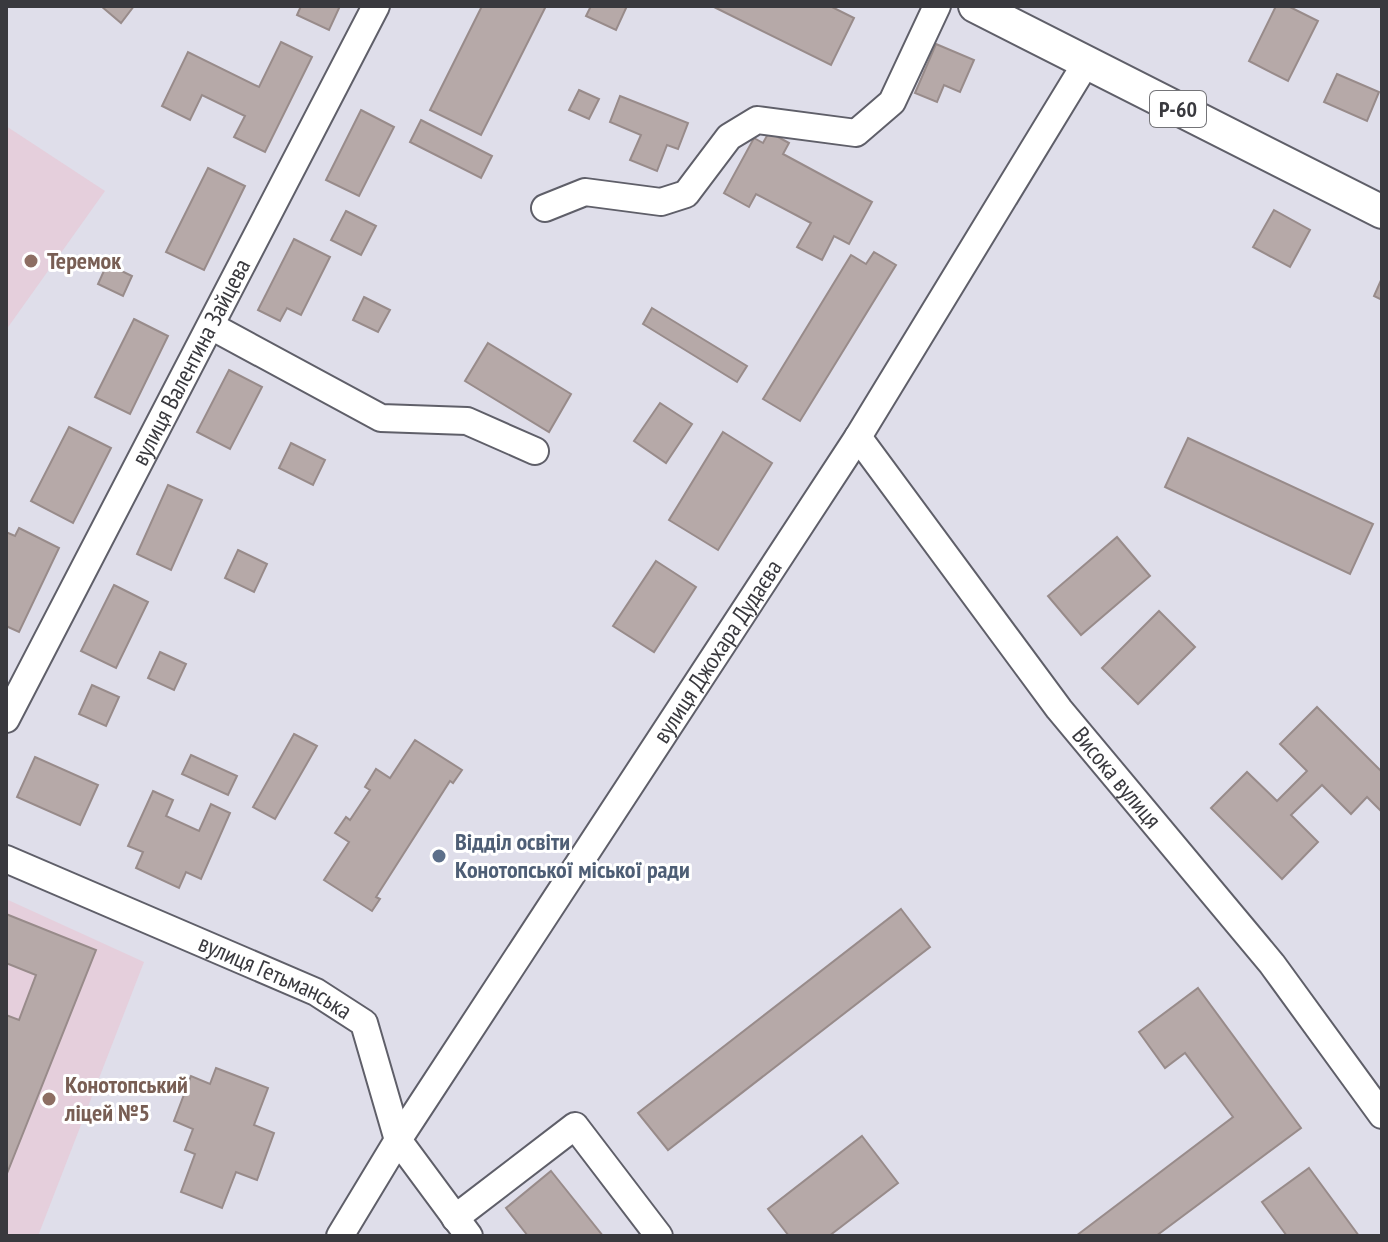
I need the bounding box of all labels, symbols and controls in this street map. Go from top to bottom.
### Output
road number: Р-60 [1150,91,1206,127]
place label: Теремок [47,245,121,276]
marker: Теремок [22,252,40,270]
street label: вулиця Валентина Зайцева [124,253,257,471]
street label: вулиця Джохара Дудаєва [646,554,789,749]
street label: Висока вулиця [1066,720,1168,835]
place label: Відділ освіти Конотопської міської ради [455,826,690,885]
marker: Відділ освіти Конотопської міської ради [430,847,448,865]
street label: вулиця Гетьманська [194,928,358,1026]
place label: Конотопський ліцей №5 [64,1069,188,1128]
marker: Конотопський ліцей №5 [40,1090,58,1108]

